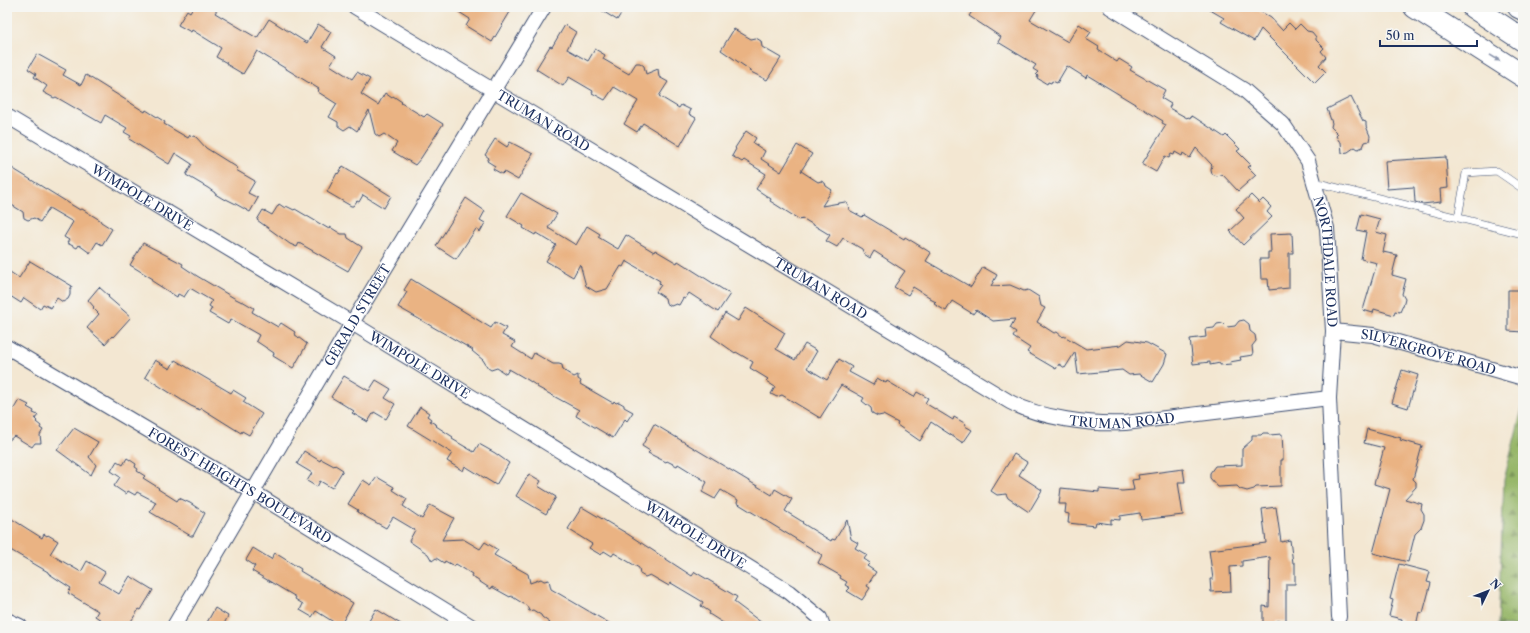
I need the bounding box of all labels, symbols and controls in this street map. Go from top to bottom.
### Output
scale bar [1380,22,1477,48]
text: 50 m [1386,28,1415,43]
one-way arrow [1490,54,1500,62]
street label: TRUMAN ROAD [494,86,593,155]
street label: WIMPOLE DRIVE [88,160,196,234]
street label: NORTHDALE ROAD [1310,194,1341,328]
street label: TRUMAN ROAD [771,254,870,322]
street label: GERALD STREET [321,261,394,369]
street label: SILVERGROVE ROAD [1360,326,1498,378]
street label: WIMPOLE DRIVE [366,327,473,402]
street label: TRUMAN ROAD [1068,409,1176,431]
street label: FOREST HEIGHTS BOULEVARD [145,424,335,546]
street label: WIMPOLE DRIVE [641,497,749,572]
north arrow [1468,571,1508,611]
text: N [1487,576,1504,593]

